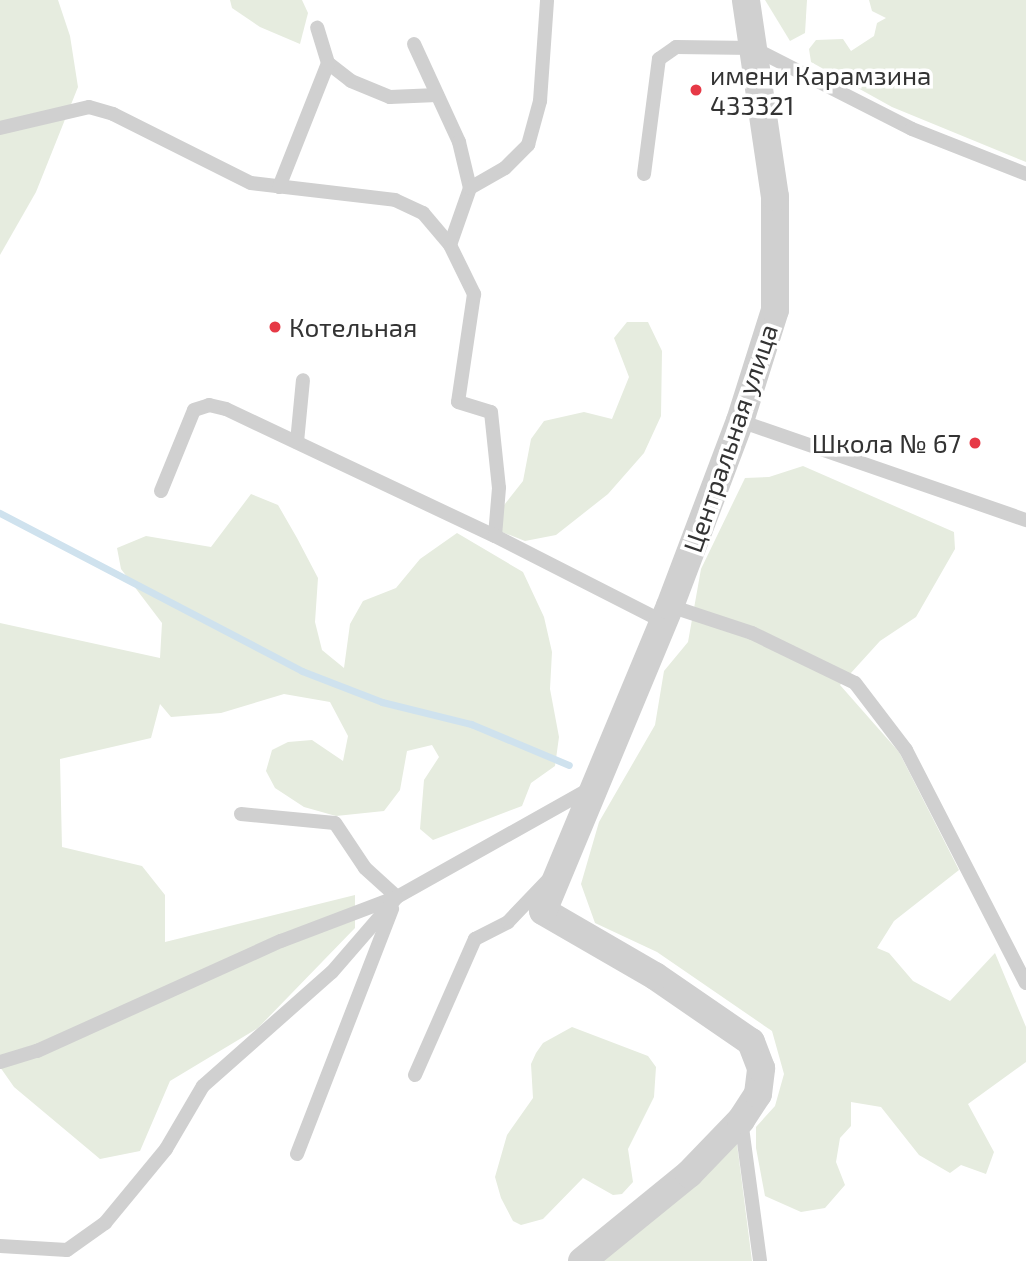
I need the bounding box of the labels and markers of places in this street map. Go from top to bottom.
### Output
place label: имени Карамзина 433321 [710,59,931,120]
marker: имени Карамзина 433321 [688,82,704,98]
place label: Котельная [289,311,417,343]
marker: Котельная [267,319,283,335]
place label: Школа № 67 [812,427,961,459]
marker: Школа № 67 [967,435,983,451]

